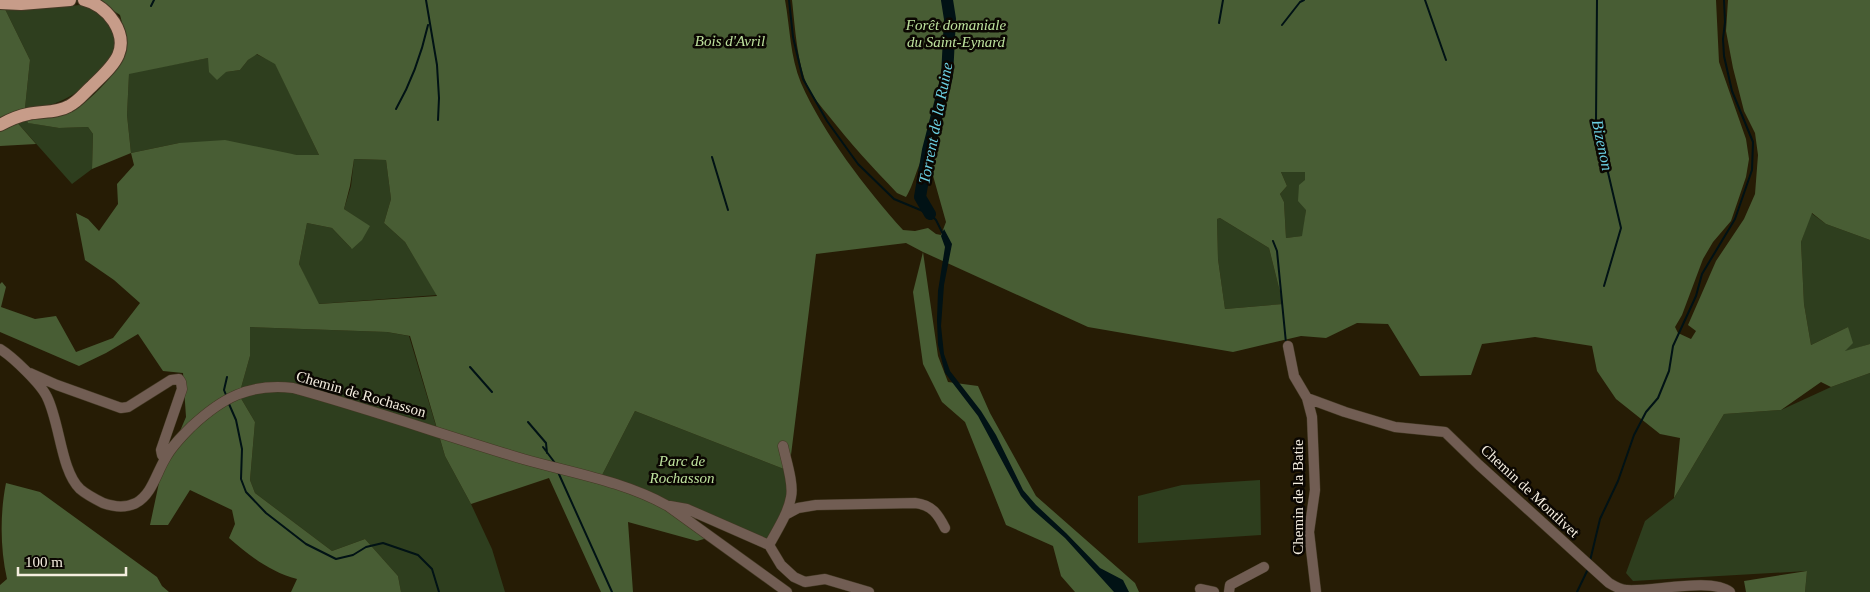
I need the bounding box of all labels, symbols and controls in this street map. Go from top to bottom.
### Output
park label: Forêt domaniale du Saint-Eynard [905,17,1007,50]
park label: Bois d'Avril [695,33,765,49]
water label: Torrent de la Ruine [915,61,956,185]
water label: Bizenon [1589,118,1616,172]
street label: Chemin de Rochasson [294,368,428,420]
street label: Chemin de la Batie [1290,439,1306,555]
street label: Chemin de Montlivet [1478,441,1583,541]
park label: Parc de Rochasson [649,453,715,486]
scale bar [18,544,125,576]
text: 100 m [25,554,63,570]

